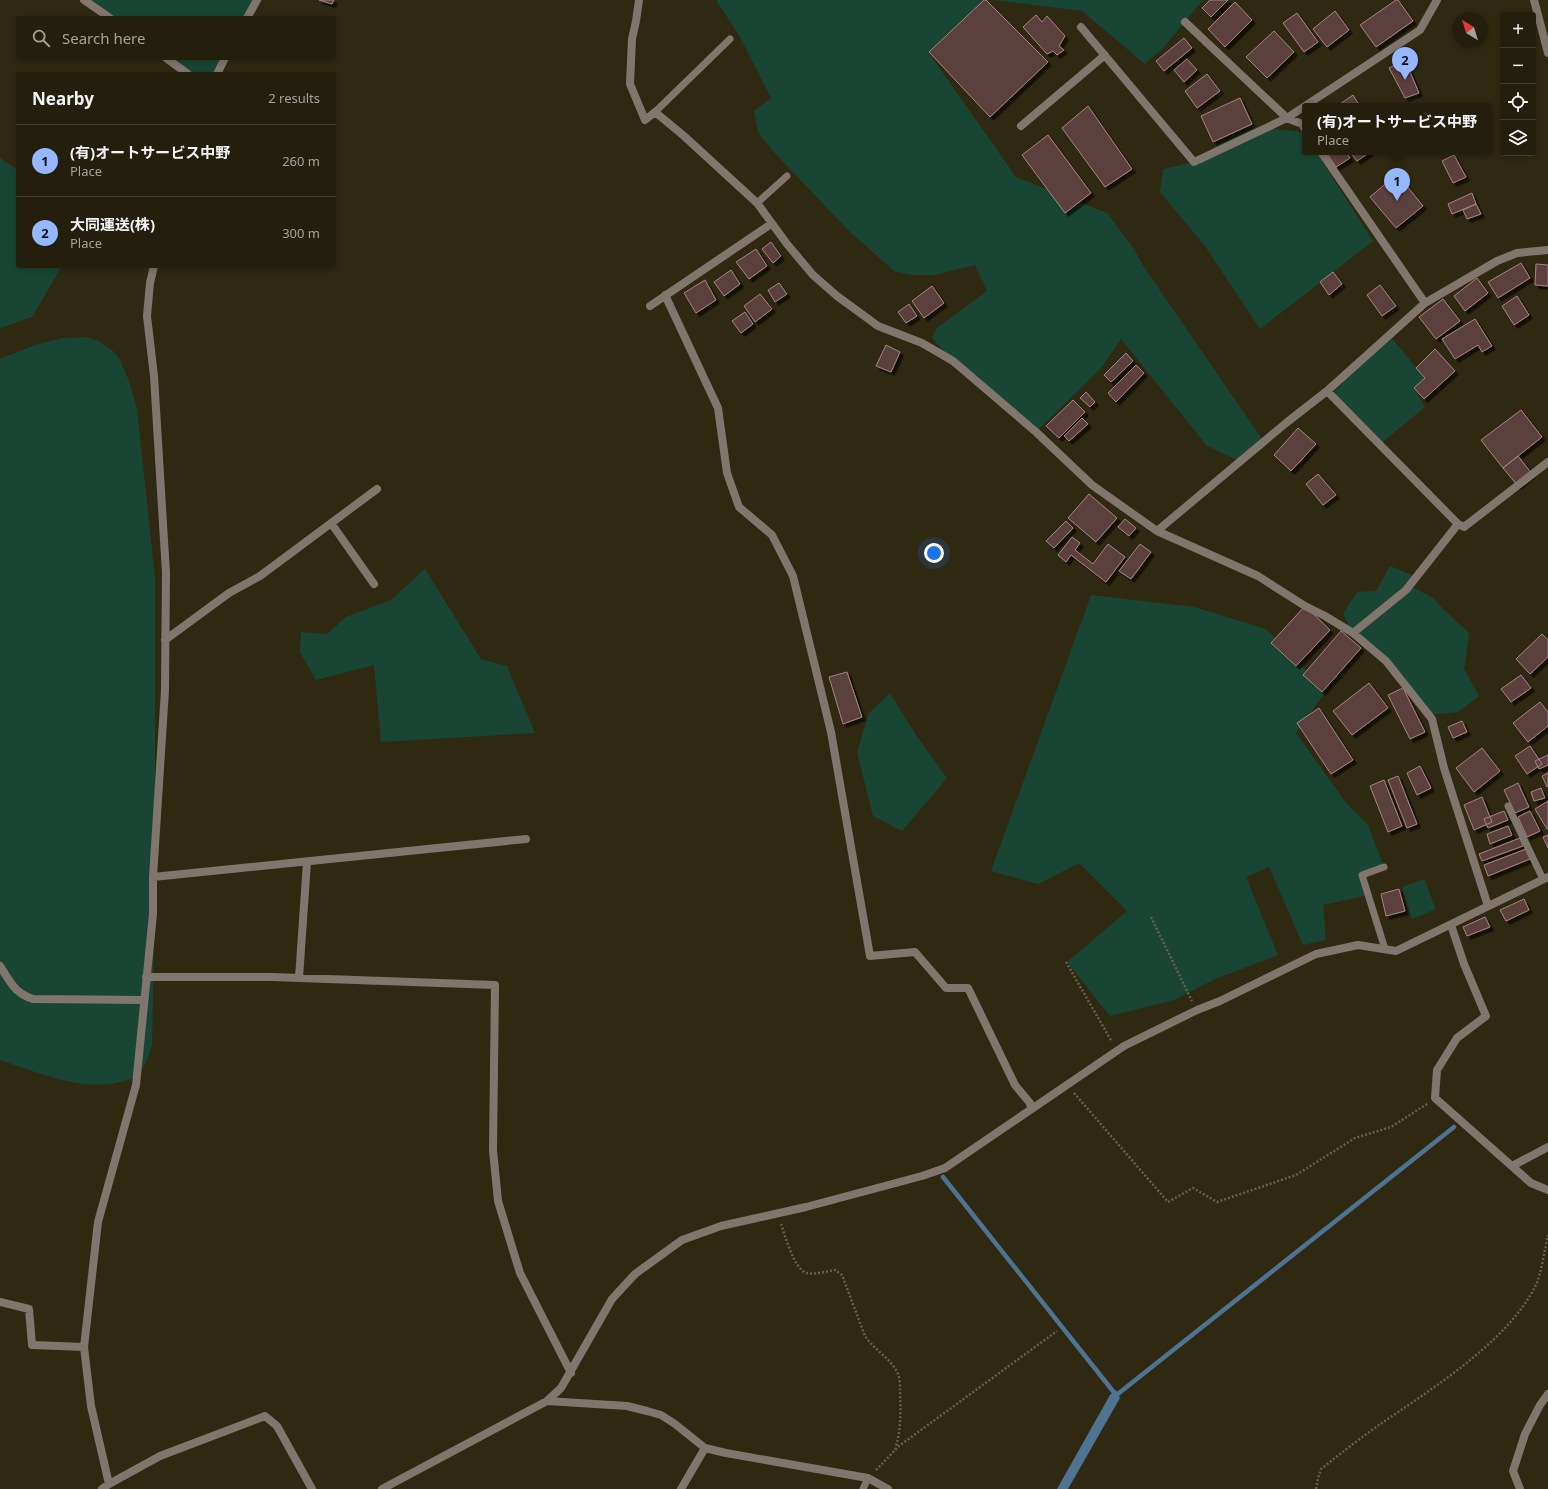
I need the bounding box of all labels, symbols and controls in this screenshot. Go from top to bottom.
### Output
north arrow [1452,12,1488,48]
map controls [1500,12,1536,156]
button: + [1500,12,1536,48]
search box [16,16,336,60]
icon: search [30,27,52,49]
text: Search here [62,28,145,48]
pin: 2 [1392,47,1418,80]
button: − [1500,48,1536,84]
button: locate [1500,84,1536,120]
text: Nearby [32,87,94,110]
text: 2 results [268,89,320,107]
popup [1302,103,1492,155]
text: (有)オートサービス中野 [1317,111,1477,131]
button: layers [1500,120,1536,156]
text: Place [1317,131,1349,149]
text: (有)オートサービス中野 [70,142,230,162]
text: 1 [41,152,49,170]
text: 260 m [282,152,320,170]
text: Place [70,162,102,180]
pin: 1 [1384,168,1410,201]
text: 大同運送(株) [70,214,155,234]
text: 2 [41,224,49,242]
text: 300 m [282,224,320,242]
text: Place [70,234,102,252]
your location [924,543,944,563]

